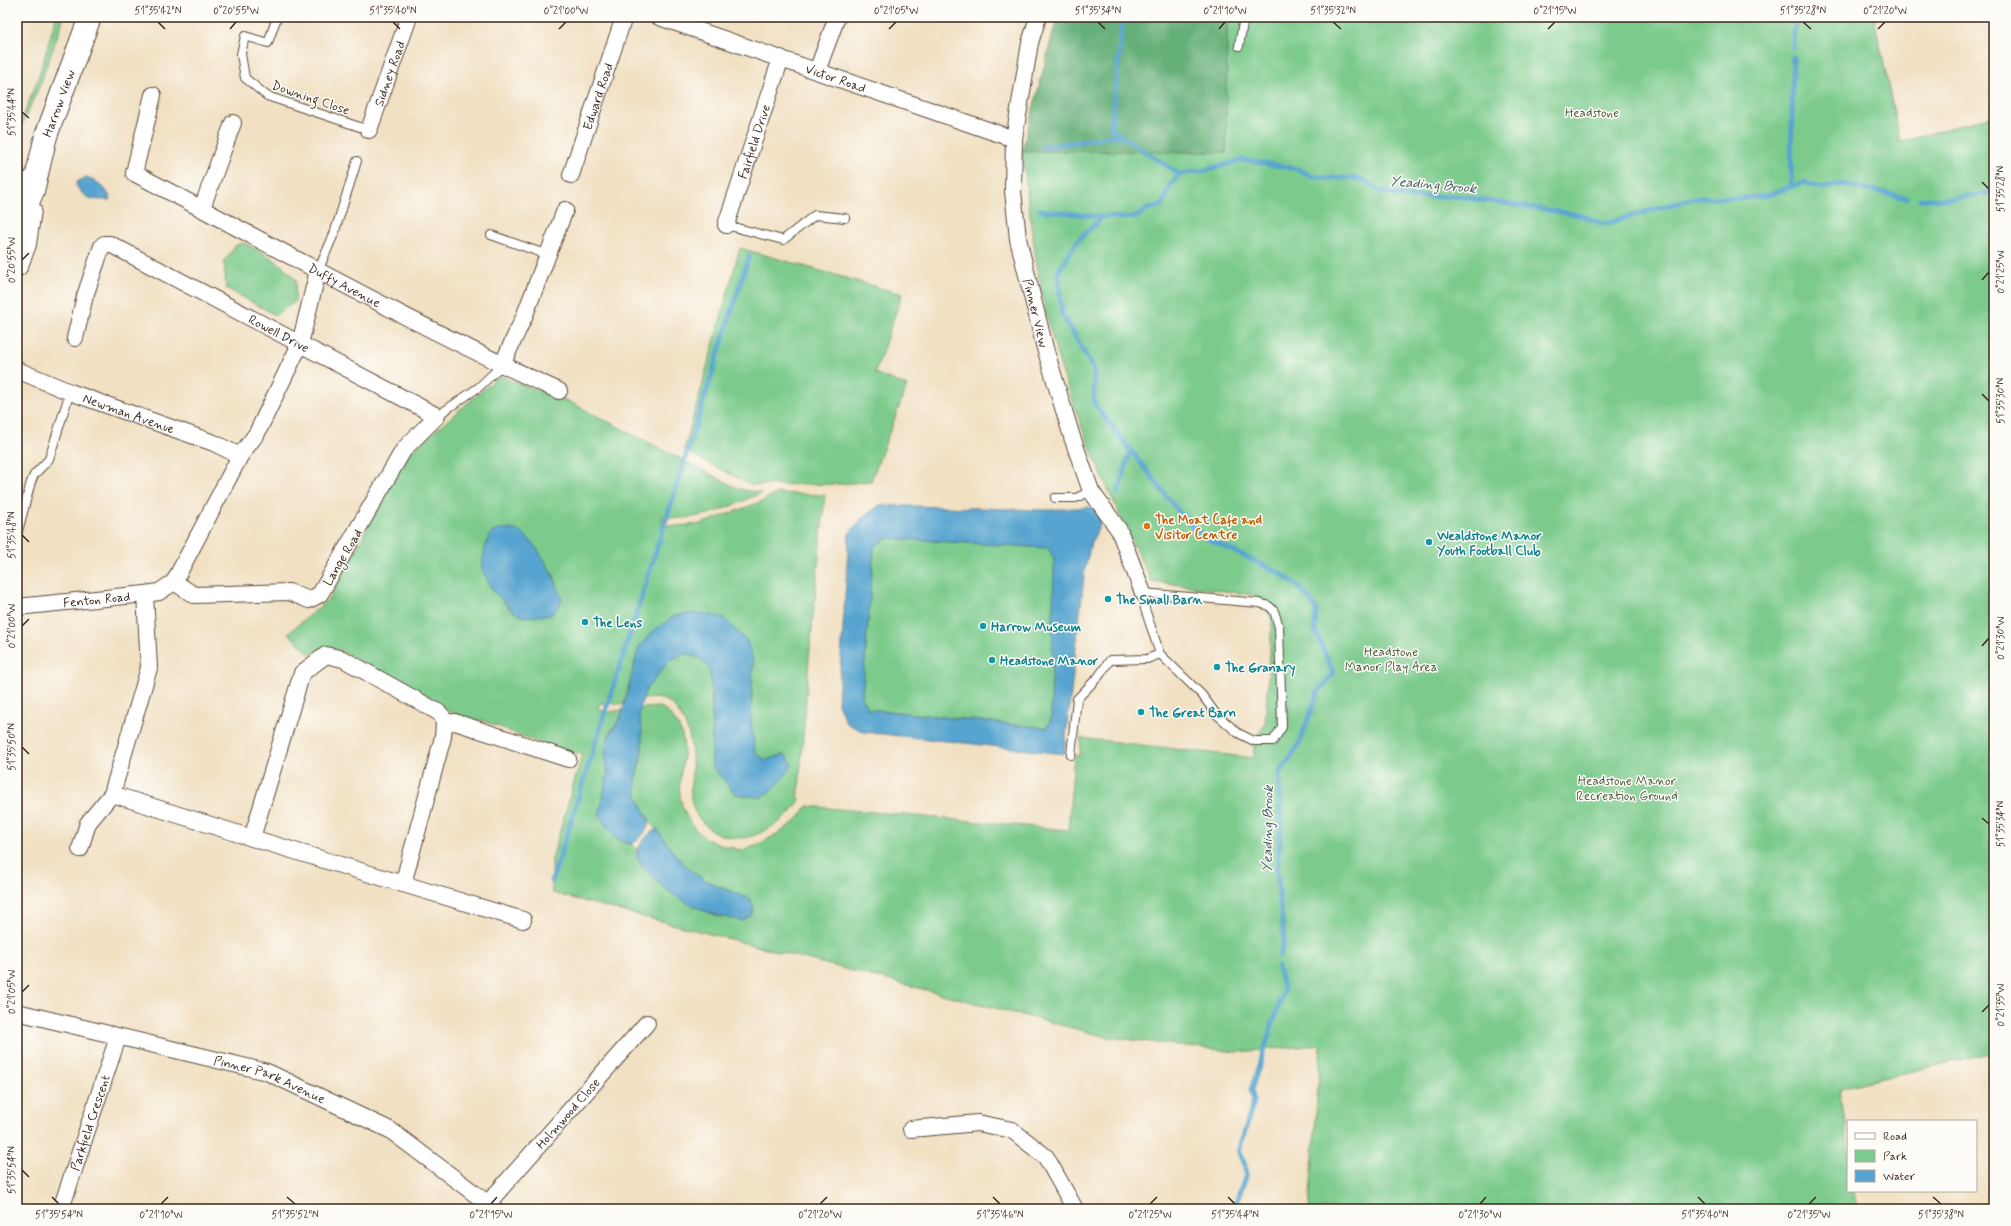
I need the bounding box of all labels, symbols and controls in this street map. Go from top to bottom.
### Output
text: 51°35'42"N [134,4,182,18]
text: 0°20'55"W [213,4,259,18]
text: 51°35'40"N [369,4,417,18]
text: 0°21'00"W [544,4,588,18]
text: 0°21'05"W [874,4,918,18]
text: 51°35'34"N [1075,4,1122,18]
text: 0°21'10"W [1203,4,1247,18]
text: 51°35'32"N [1310,4,1356,18]
text: 0°21'15"W [1534,4,1576,18]
text: 51°35'28"N [1780,4,1826,18]
text: 0°21'20"W [1863,4,1907,18]
street label: Sidney Road [371,39,410,109]
street label: Edward Road [580,61,618,133]
street label: Victor Road [803,61,868,97]
street label: Harrow View [39,67,80,140]
street label: Downing Close [269,77,352,122]
text: 51°35'44"N [5,88,19,136]
street label: Fairfield Drive [735,102,775,181]
park label: Headstone [1565,105,1619,122]
text: 51°35'28"N [1994,166,2008,212]
water label: Yeading Brook [1389,172,1478,199]
text: 0°20'55"W [5,237,19,283]
text: 0°21'25"W [1994,250,2008,294]
street label: Duffy Avenue [305,260,383,312]
street label: Pinner View [1018,277,1052,349]
street label: Rowell Drive [245,311,312,357]
text: 51°35'30"N [1994,378,2008,424]
street label: Newman Avenue [80,390,177,438]
text: 51°35'48"N [5,511,19,559]
place label: The Moat Cafe and Visitor Centre [1155,512,1262,544]
marker: The Moat Cafe and Visitor Centre [1142,521,1152,531]
street label: Lange Road [320,526,368,590]
place label: Wealdstone Manor Youth Football Club [1436,528,1542,560]
marker: Wealdstone Manor Youth Football Club [1424,537,1434,547]
street label: Fenton Road [62,589,131,612]
place label: The Small Barn [1116,592,1203,609]
marker: The Small Barn [1103,594,1113,604]
text: 0°21'00"W [5,604,19,648]
place label: The Lens [593,615,642,632]
text: 0°21'30"W [1994,616,2008,660]
marker: The Lens [580,617,590,627]
place label: Harrow Museum [991,619,1081,636]
marker: Harrow Museum [978,621,988,631]
park label: Headstone Manor Play Area [1345,644,1438,676]
place label: Headstone Manor [1000,653,1099,670]
marker: Headstone Manor [987,655,997,665]
place label: The Granary [1225,660,1296,677]
marker: The Granary [1212,662,1222,672]
place label: The Great Barn [1149,705,1236,722]
marker: The Great Barn [1136,707,1146,717]
text: 51°35'50"N [5,723,19,771]
park label: Headstone Manor Recreation Ground [1576,773,1678,805]
water label: Yeading Brook [1258,785,1279,873]
text: 51°35'34"N [1994,800,2008,847]
text: 0°21'05"W [5,970,19,1014]
text: 0°21'35"W [1994,984,2008,1026]
street label: Pinner Park Avenue [212,1053,328,1108]
street label: Parkfield Crescent [67,1073,115,1173]
street label: Holmwood Close [533,1075,605,1153]
legend [1847,1120,1977,1192]
text: Road [1883,1129,1907,1145]
text: 51°35'54"N [5,1146,19,1194]
text: Park [1883,1149,1907,1165]
text: Water [1883,1169,1915,1185]
text: 51°35'54"N [35,1208,83,1222]
text: 0°21'10"W [139,1208,183,1222]
text: 51°35'52"N [271,1208,319,1222]
text: 0°21'15"W [470,1208,512,1222]
text: 0°21'20"W [798,1208,842,1222]
text: 51°35'46"N [976,1208,1024,1222]
text: 0°21'25"W [1128,1208,1172,1222]
text: 51°35'44"N [1211,1208,1259,1222]
text: 0°21'30"W [1458,1208,1502,1222]
text: 51°35'40"N [1681,1208,1729,1222]
text: 0°21'35"W [1788,1208,1830,1222]
text: 51°35'38"N [1918,1208,1964,1222]

